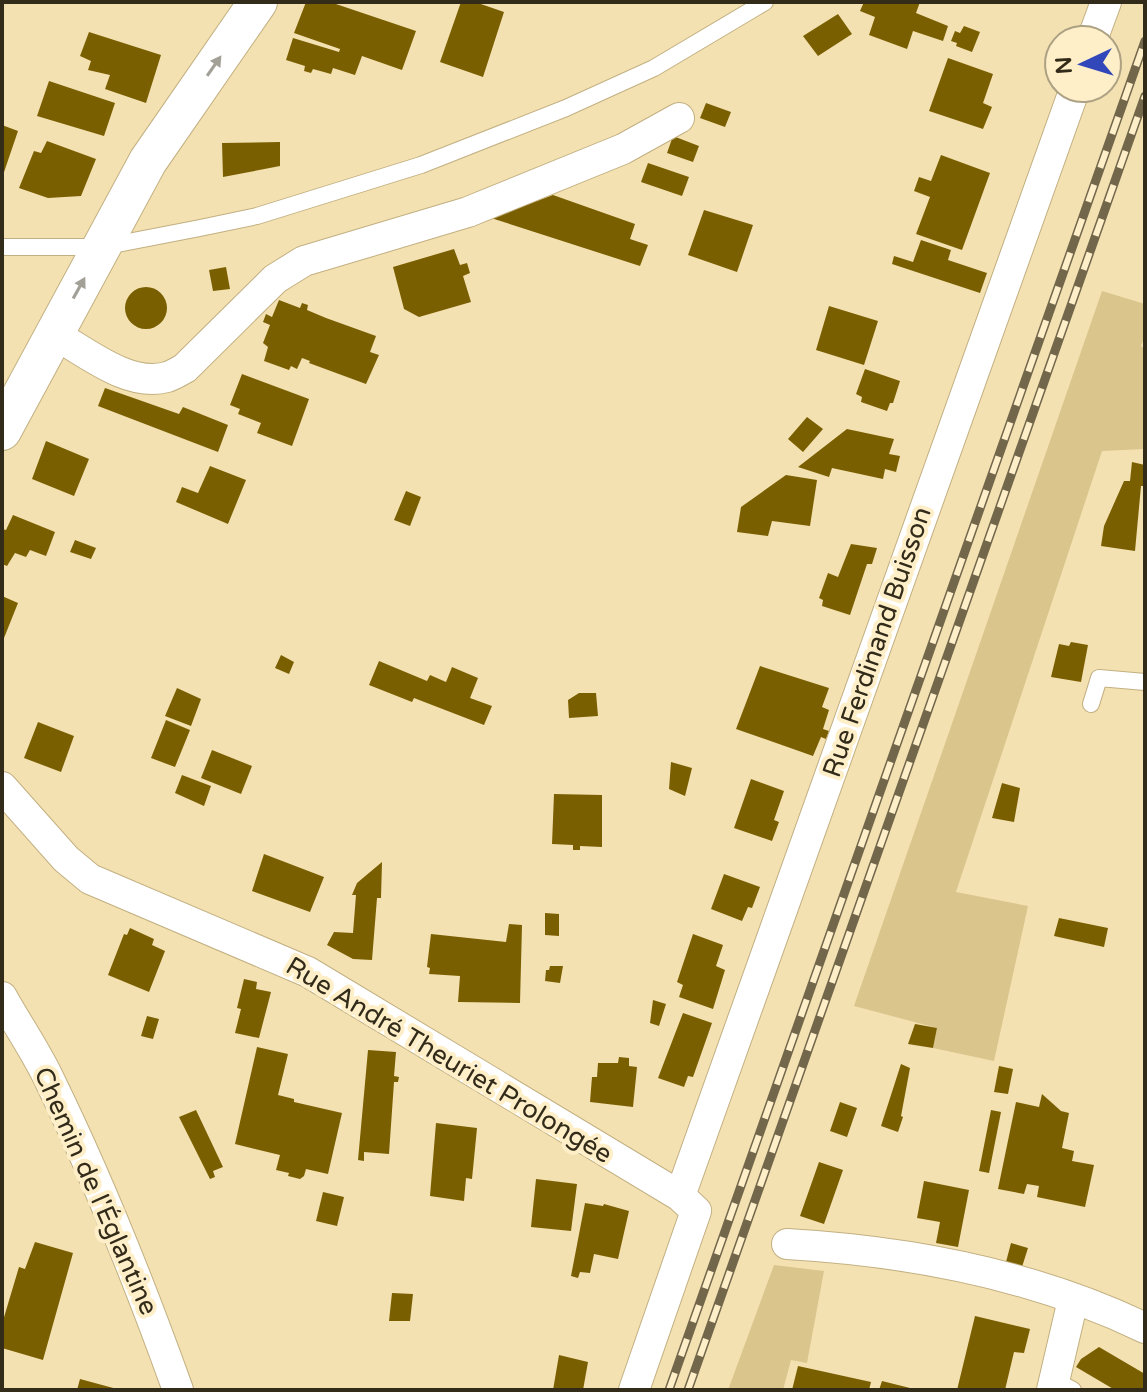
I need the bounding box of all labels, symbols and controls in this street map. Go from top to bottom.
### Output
north arrow [1043,24,1123,104]
one-way arrow [206,56,221,77]
text: N [1050,56,1078,75]
one-way arrow [73,277,86,300]
street label: Rue Ferdinand Buisson [816,503,938,781]
street label: Rue André Theuriet Prolongée [280,950,618,1170]
street label: Chemin de l'Églantine [27,1062,165,1320]

